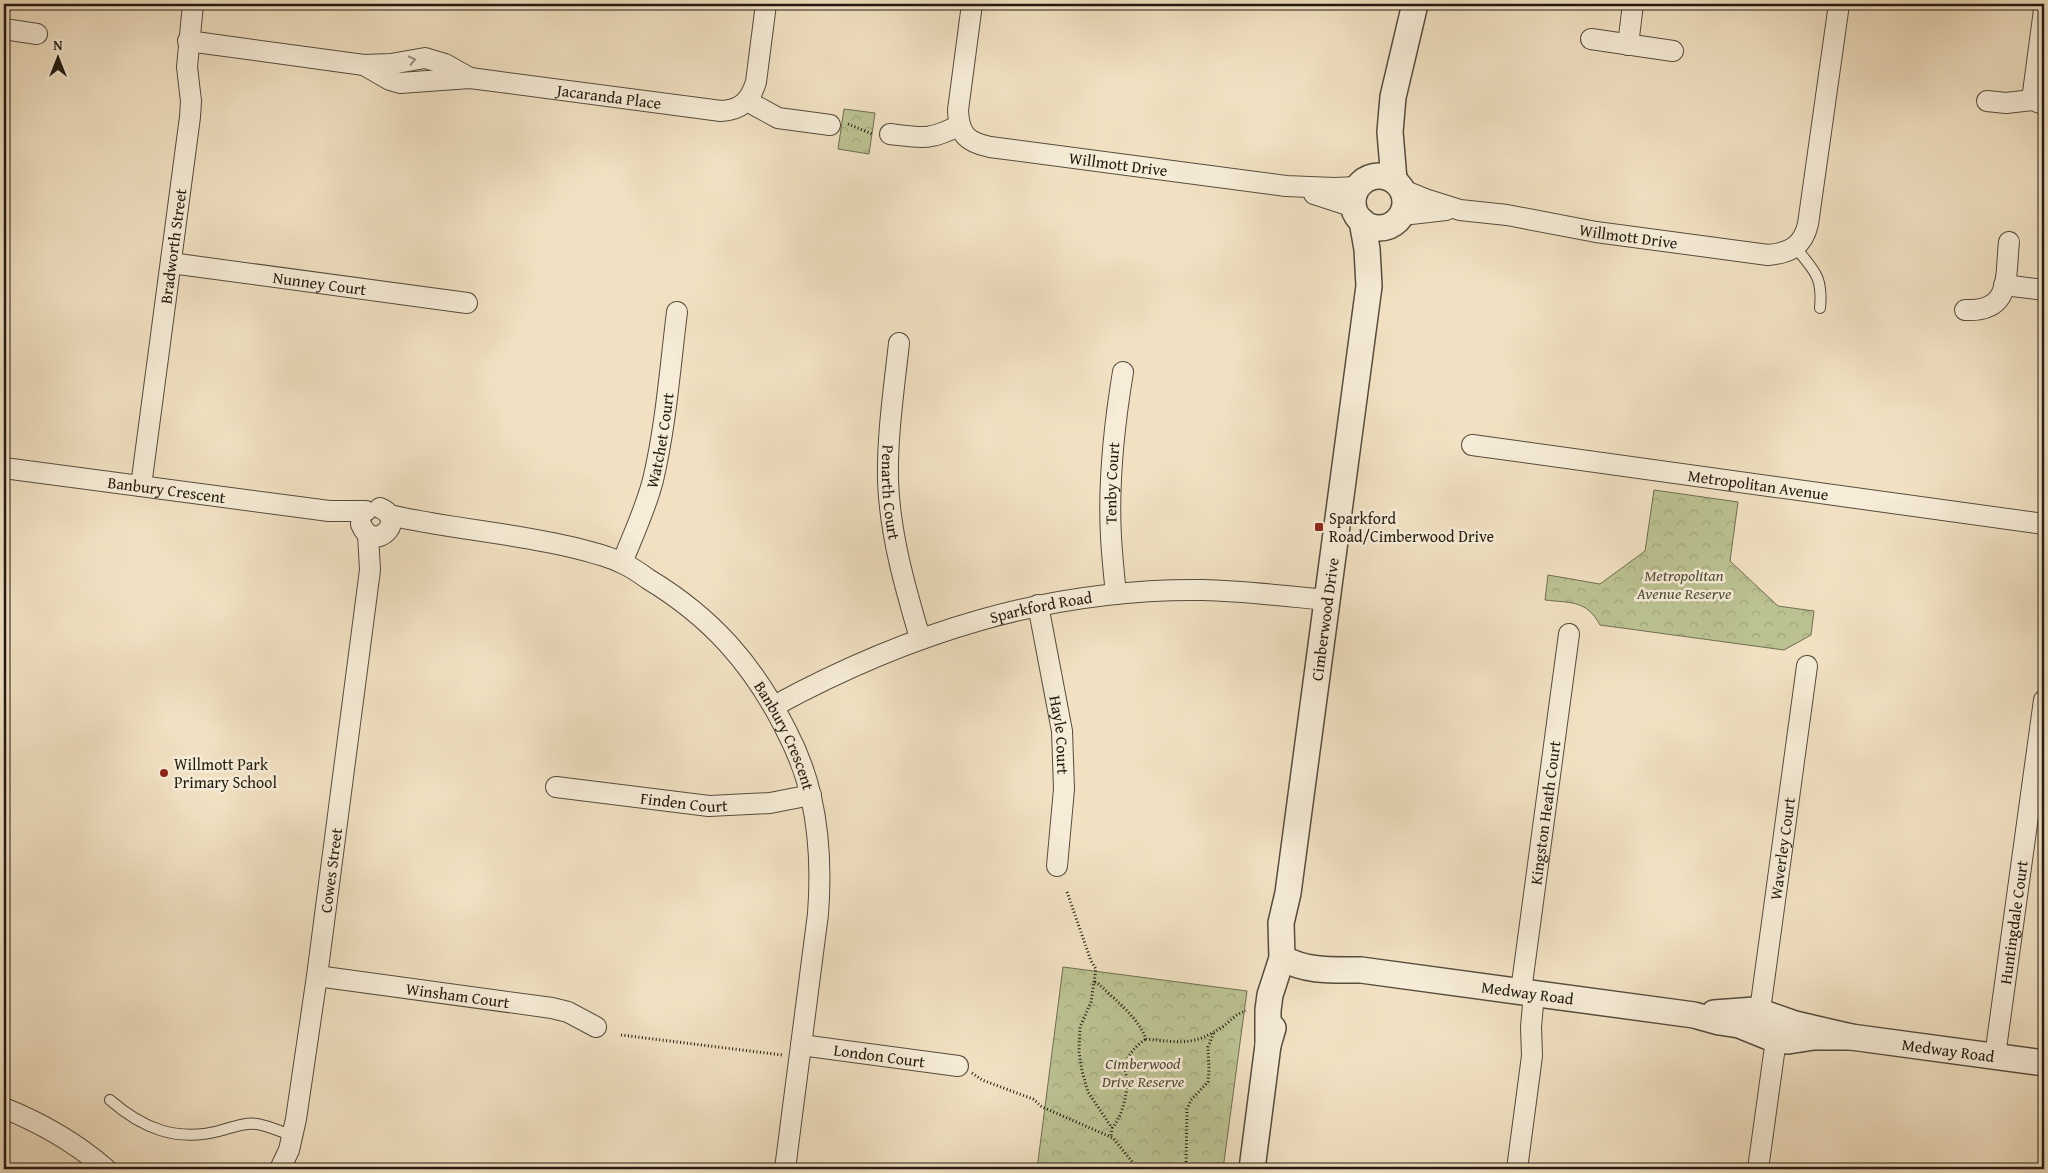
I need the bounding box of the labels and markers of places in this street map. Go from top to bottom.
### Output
place label: Sparkford Road/Cimberwood Drive [1329,506,1494,548]
marker: Sparkford Road/Cimberwood Drive [1313,521,1325,533]
place label: Willmott Park Primary School [174,752,277,794]
marker: Willmott Park Primary School [158,767,170,779]

